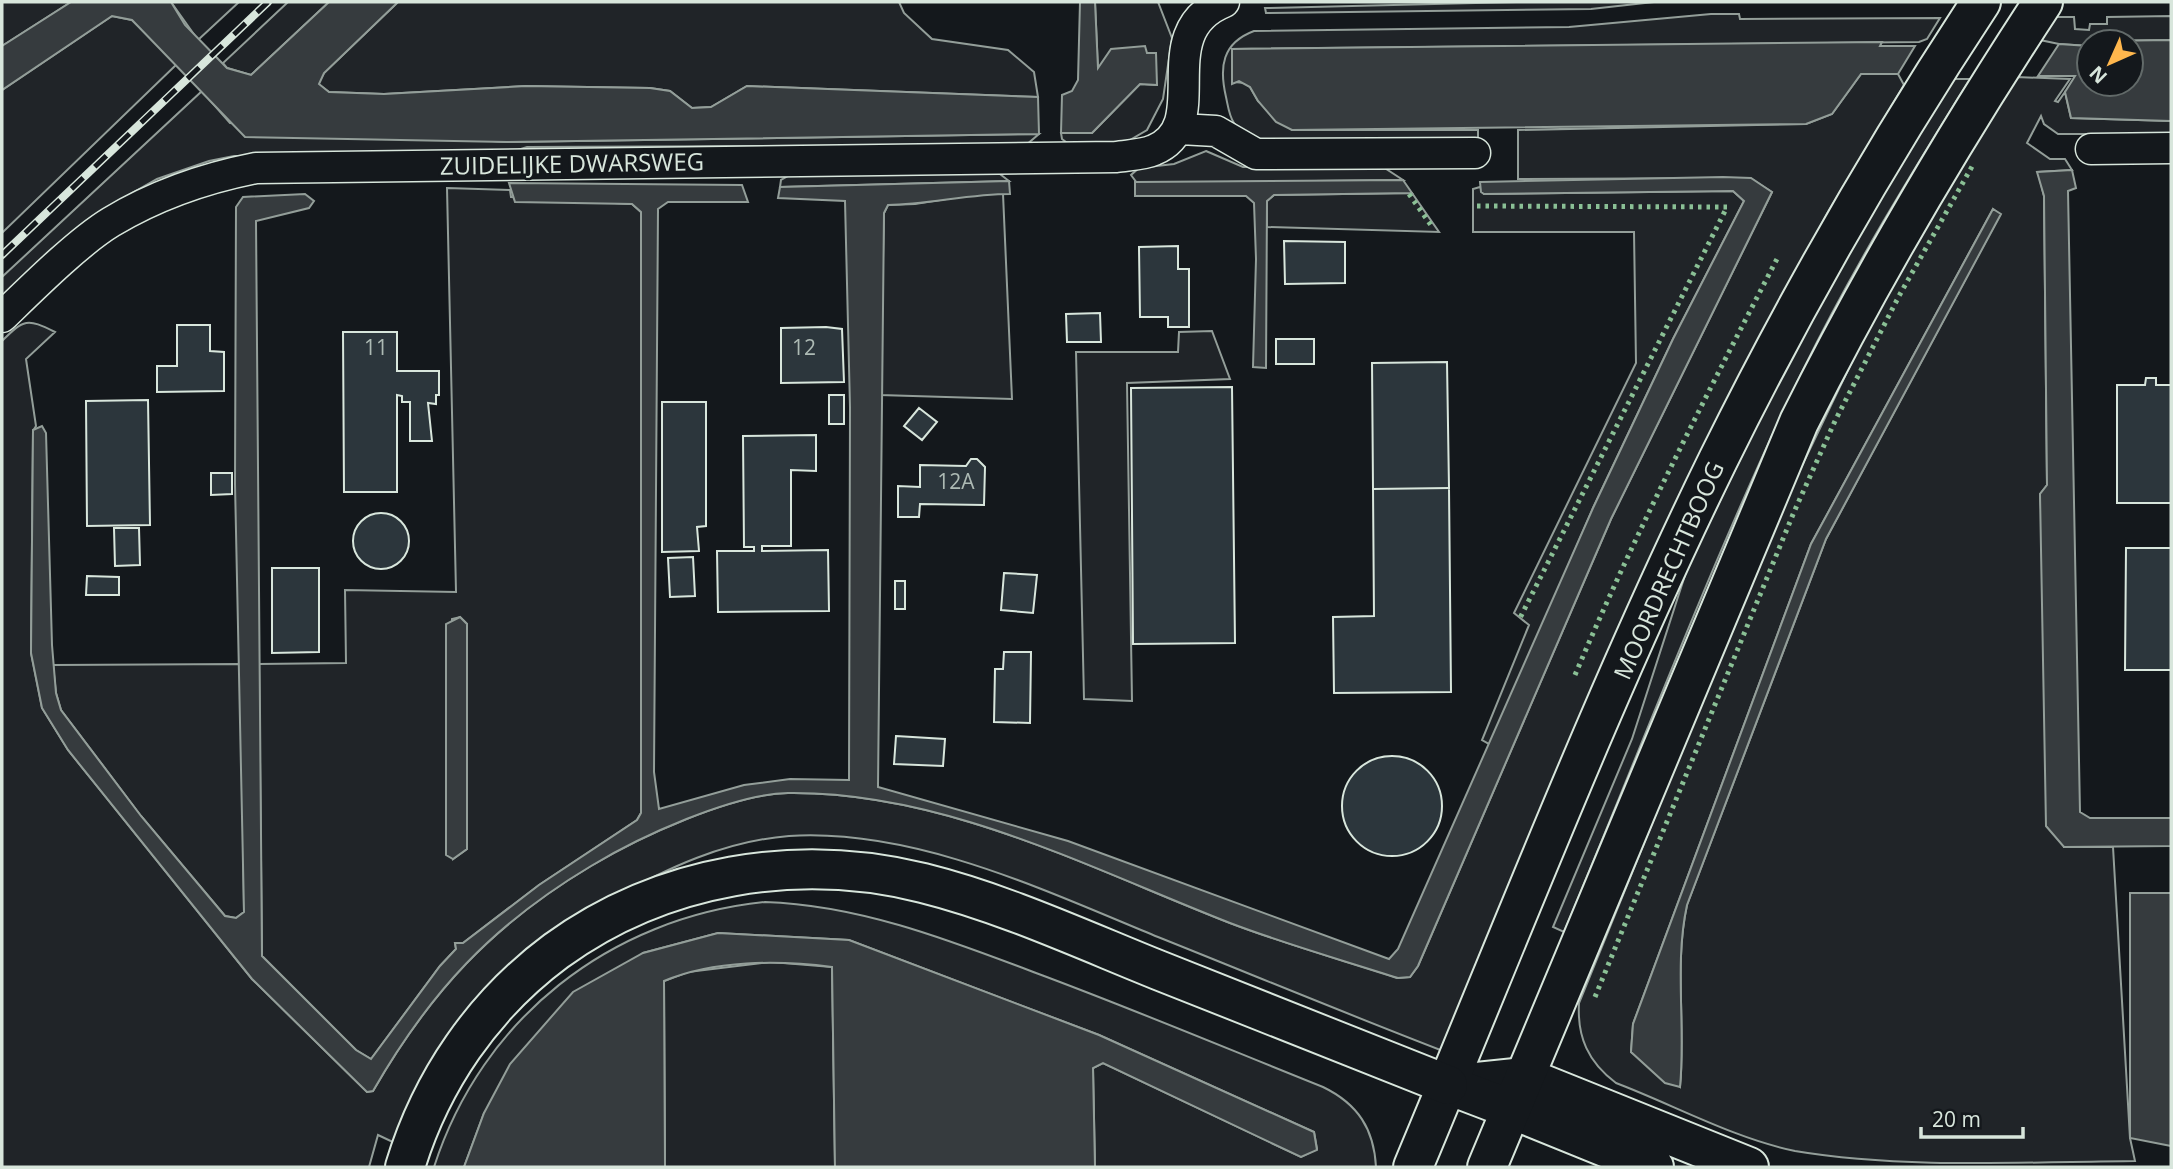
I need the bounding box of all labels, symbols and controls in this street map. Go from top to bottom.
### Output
north arrow [2075,28,2145,98]
text: N [2083,60,2113,90]
street label: ZUIDELIJKE DWARSWEG [440,144,704,182]
house number: 11 [364,333,388,361]
house number: 12 [792,333,816,361]
street label: MOORDRECHTBOOG [1605,456,1731,684]
house number: 12A [937,467,975,495]
scale bar [1921,1096,2022,1140]
text: 20 m [1932,1105,1981,1133]

